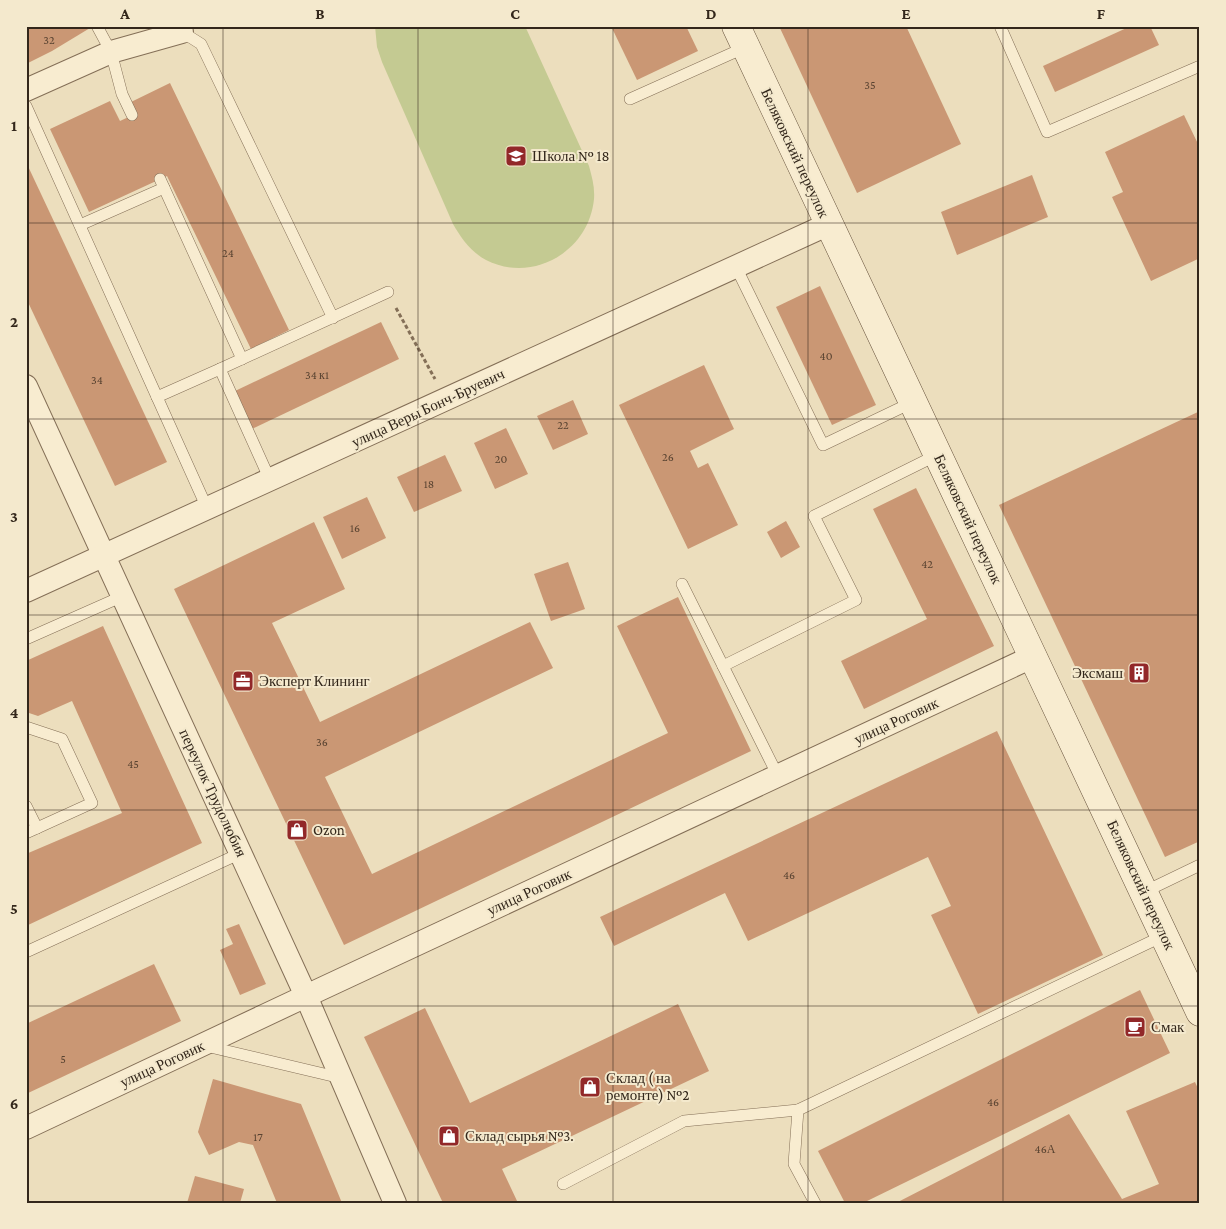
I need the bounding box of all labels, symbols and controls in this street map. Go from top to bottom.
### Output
text: A [119,5,130,22]
text: B [315,5,325,22]
text: C [510,5,520,22]
text: D [705,5,717,22]
text: E [901,5,911,22]
text: F [1097,5,1106,22]
house number: 32 [43,33,55,47]
house number: 35 [864,78,876,92]
street label: Беляковский переулок [758,86,832,221]
text: 1 [11,117,17,134]
school or university icon: Школа № 18 [504,144,528,168]
place label: Школа № 18 [532,148,610,164]
house number: 24 [222,246,234,260]
text: 2 [10,313,18,330]
house number: 40 [820,349,833,363]
street label: улица Веры Бонч-Бруевич [349,365,507,450]
house number: 34 к1 [305,368,329,382]
house number: 34 [91,373,103,387]
house number: 22 [557,418,569,432]
house number: 26 [662,450,674,464]
house number: 20 [495,452,507,466]
street label: Беляковский переулок [931,452,1005,587]
house number: 18 [424,477,434,491]
text: 3 [10,508,18,525]
house number: 16 [350,521,360,535]
house number: 42 [921,557,933,571]
building icon: Эксмаш [1127,661,1151,685]
place label: Эксмаш [1072,665,1123,681]
office icon: Эксперт Клининг [231,669,255,693]
place label: Эксперт Клининг [259,673,370,689]
street label: улица Роговик [851,694,941,747]
text: 4 [10,704,19,721]
street label: переулок Трудолюбия [176,727,250,859]
house number: 36 [316,735,328,749]
house number: 45 [127,757,139,771]
shop icon: Ozon [285,818,309,842]
street label: Беляковский переулок [1104,818,1178,953]
place label: Ozon [313,822,345,838]
street label: улица Роговик [484,865,574,918]
house number: 46 [783,868,795,882]
text: 5 [10,900,18,917]
cafe icon: Смак [1123,1015,1147,1039]
place label: Смак [1151,1019,1185,1035]
street label: улица Роговик [117,1037,207,1090]
house number: 5 [60,1052,66,1066]
place label: Склад ( на ремонте) №2 [606,1070,689,1104]
shop icon: Склад ( на ремонте) №2 [578,1075,602,1099]
text: 6 [10,1095,18,1112]
house number: 46 [987,1095,999,1109]
shop icon: Склад сырья №3. [437,1124,461,1148]
place label: Склад сырья №3. [465,1128,574,1144]
house number: 17 [253,1130,263,1144]
house number: 46А [1035,1142,1056,1156]

